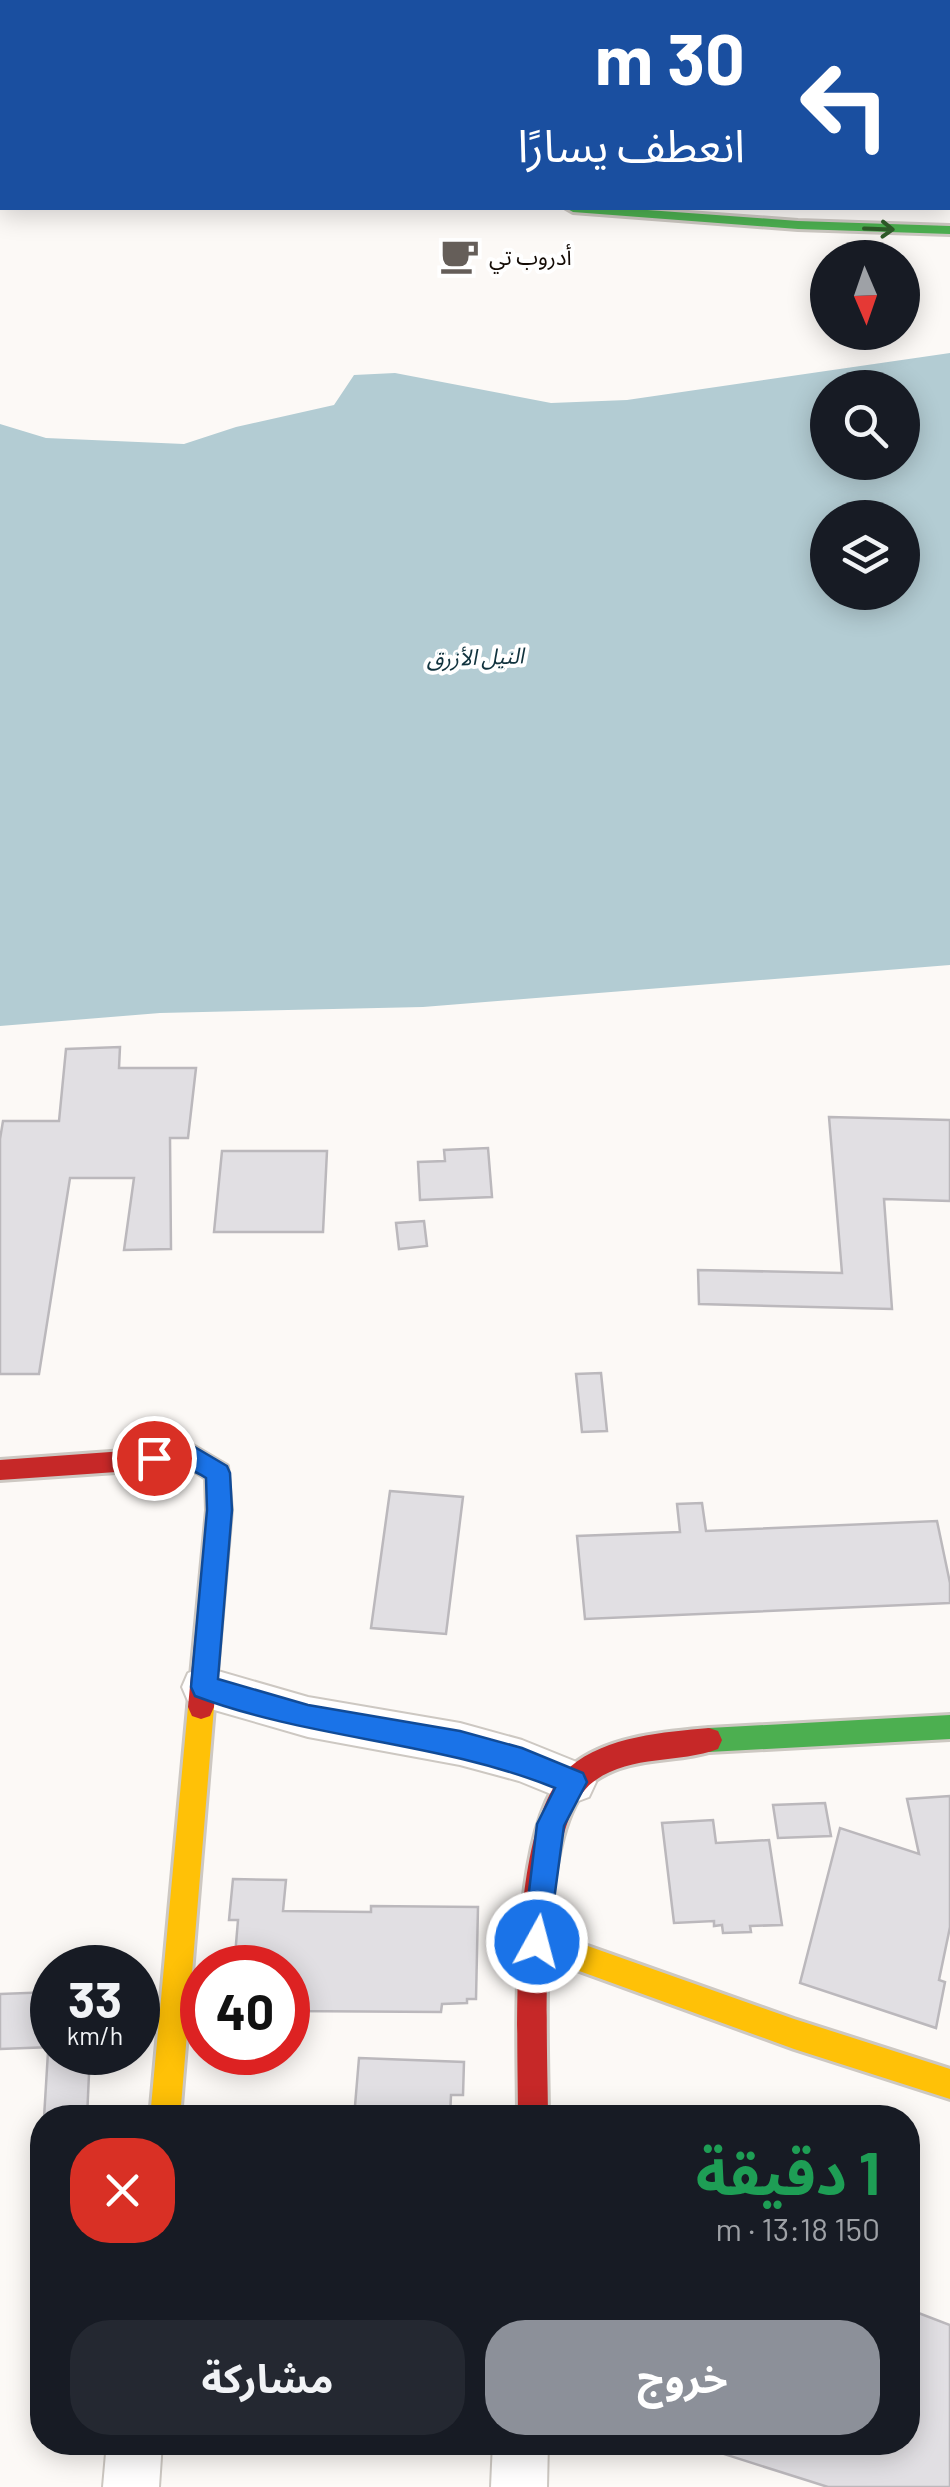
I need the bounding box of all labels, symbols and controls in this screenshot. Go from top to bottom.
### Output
text: 30 m [595,15,745,99]
icon: left [780,40,910,170]
text: انعطف يسارًا [517,117,745,171]
one-way arrow [863,219,895,238]
cafe icon: أدروب تي [438,235,480,277]
north arrow [810,240,920,350]
map controls [810,240,920,610]
place label: أدروب تي [489,243,572,274]
button: search [810,370,920,480]
button: layers [810,500,920,610]
water label: النيل الأزرق [426,641,527,673]
pin [112,1416,197,1501]
icon: arrive [127,1431,182,1486]
position arrow [485,1890,589,1994]
speed limit sign: 40 [180,1945,310,2075]
text: 33 [68,1968,122,2028]
text: km/h [67,2020,123,2050]
text: 1 دقيقة [696,2135,880,2207]
button: close [70,2138,175,2243]
text: 150 m · 13:18 [715,2209,880,2247]
button: مشاركة [70,2320,465,2435]
button: خروج [485,2320,880,2435]

